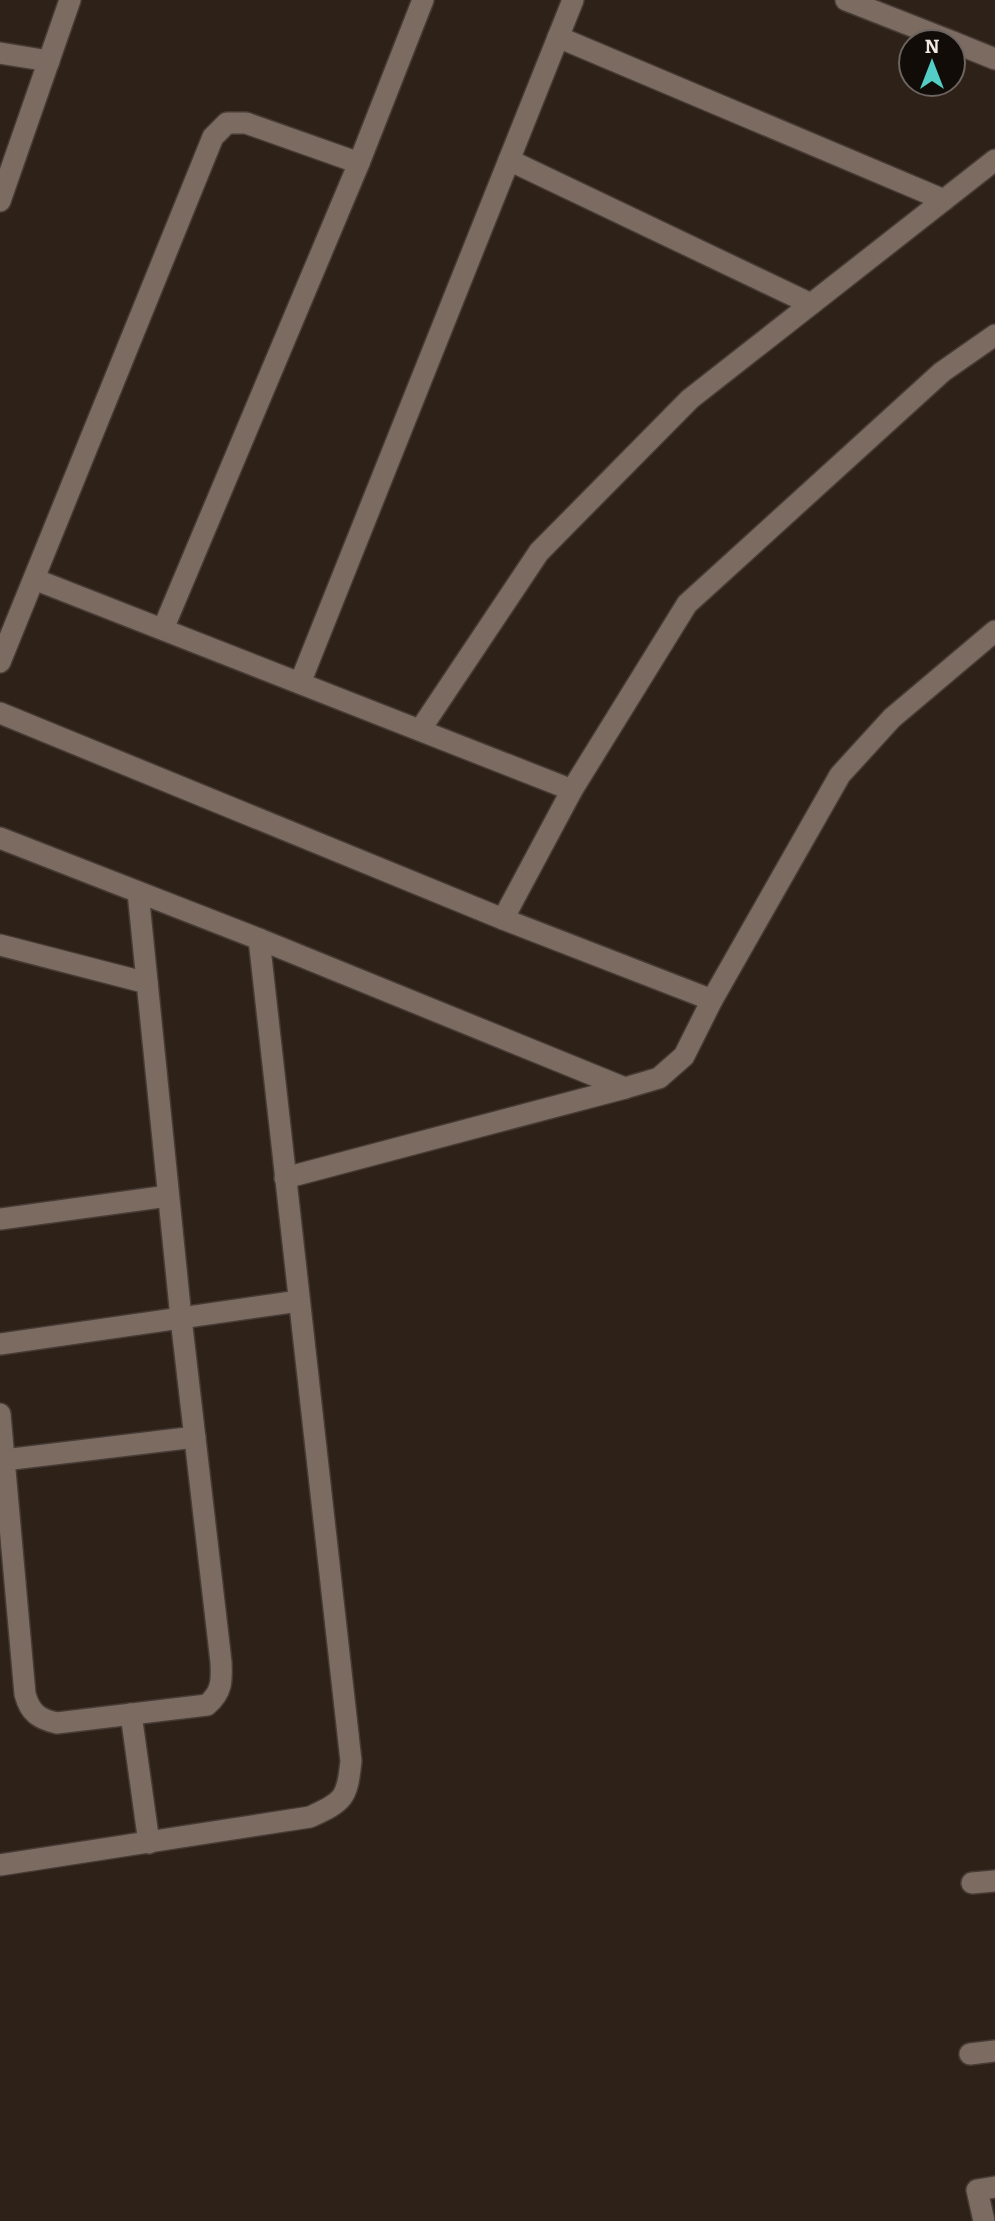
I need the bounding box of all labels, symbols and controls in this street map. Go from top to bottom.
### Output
north arrow [897,28,967,98]
text: N [925,35,940,58]

